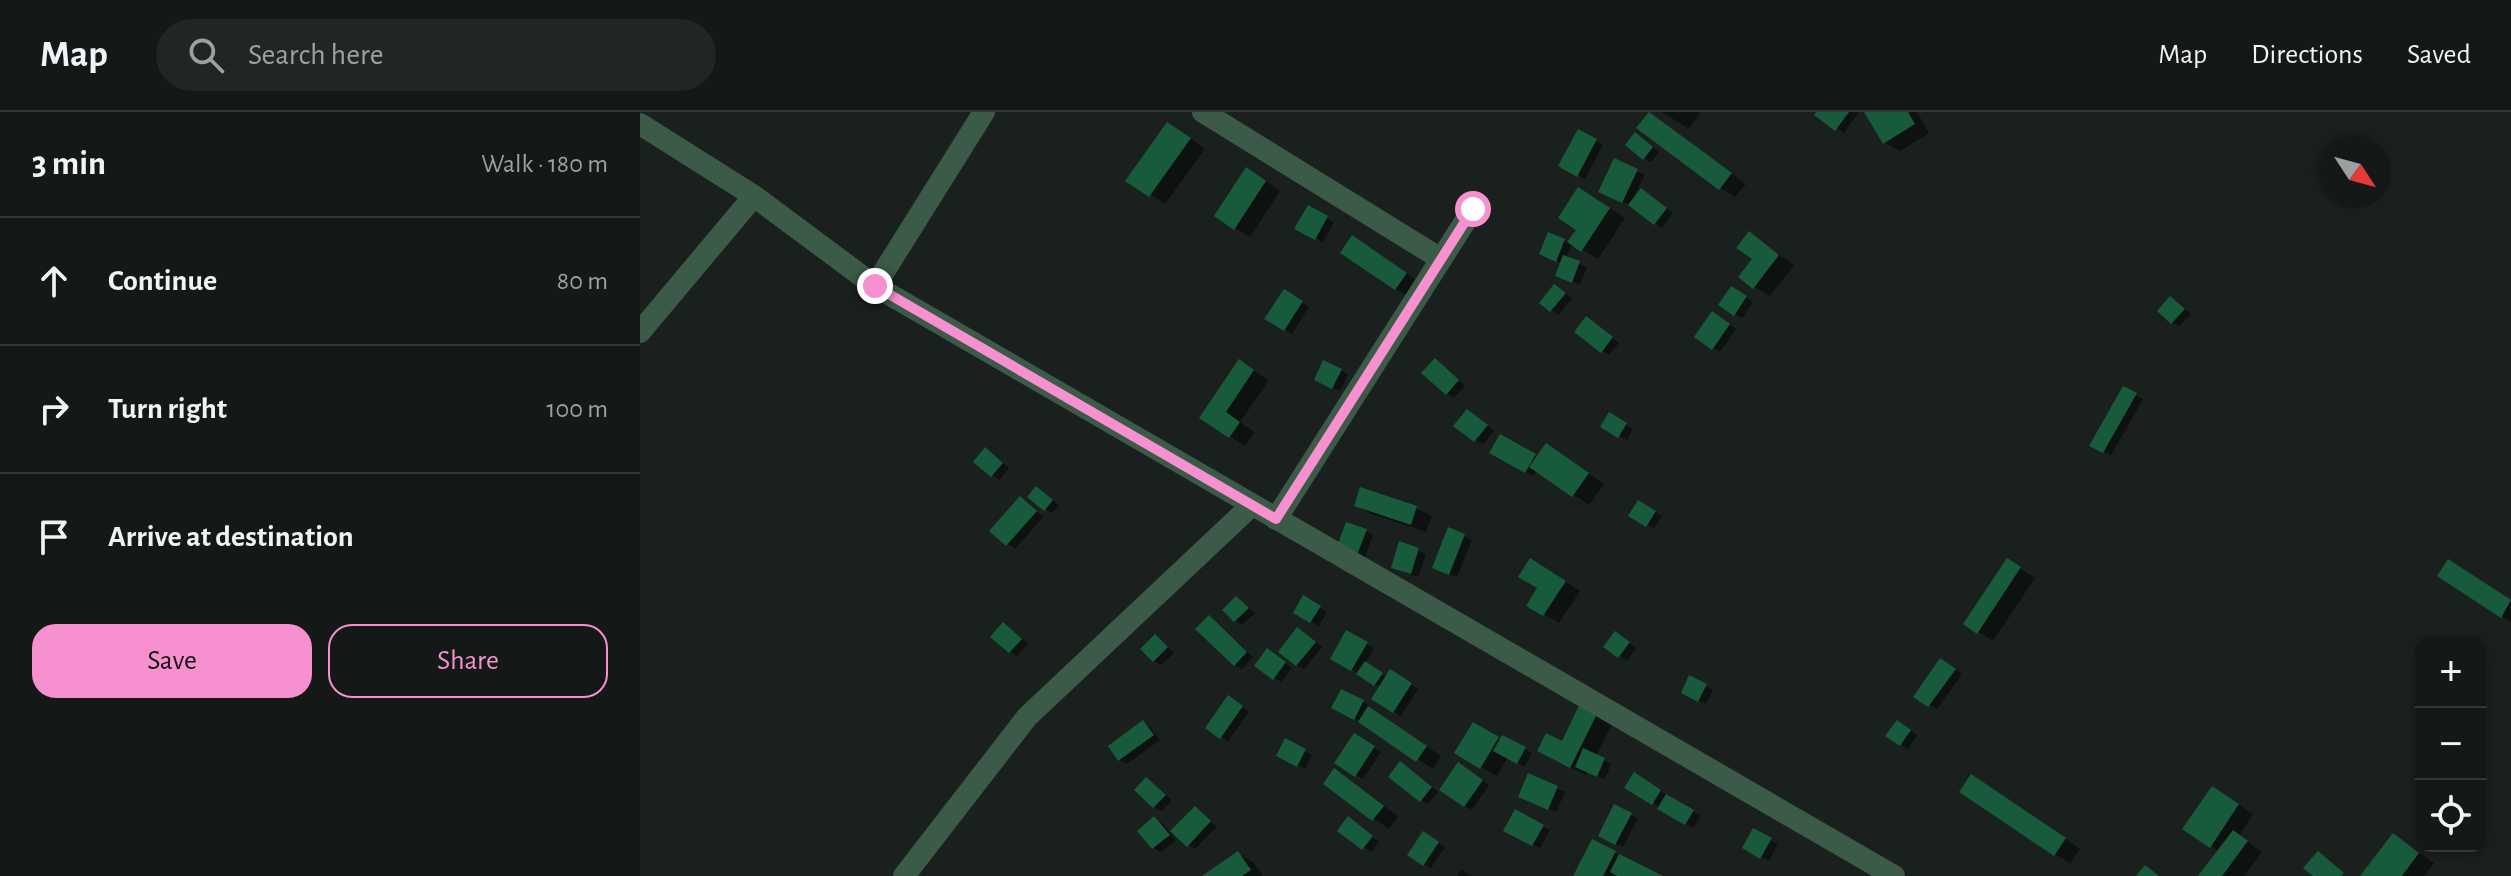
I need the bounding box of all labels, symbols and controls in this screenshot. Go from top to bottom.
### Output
search box [156,19,716,91]
icon: search [184,33,228,77]
text: Map [40,36,108,74]
text: Search here [248,40,384,70]
text: Map [2158,41,2207,69]
text: Directions [2251,41,2363,69]
text: Saved [2407,41,2471,69]
north arrow [2319,136,2391,208]
text: 3 min [32,147,106,181]
text: Walk · 180 m [481,151,608,177]
route start [1455,191,1491,227]
icon: ahead [32,259,76,303]
text: Continue [108,266,217,296]
text: 80 m [557,268,608,294]
route end [857,268,893,304]
icon: right [32,387,76,431]
text: Turn right [108,394,227,424]
text: 100 m [547,396,608,422]
icon: arrive [32,515,76,559]
text: Arrive at destination [108,522,354,552]
button: Save [32,624,312,698]
button: Share [328,624,608,698]
map controls [2415,636,2487,852]
button: + [2415,636,2487,708]
button: − [2415,708,2487,780]
button: locate [2415,780,2487,852]

